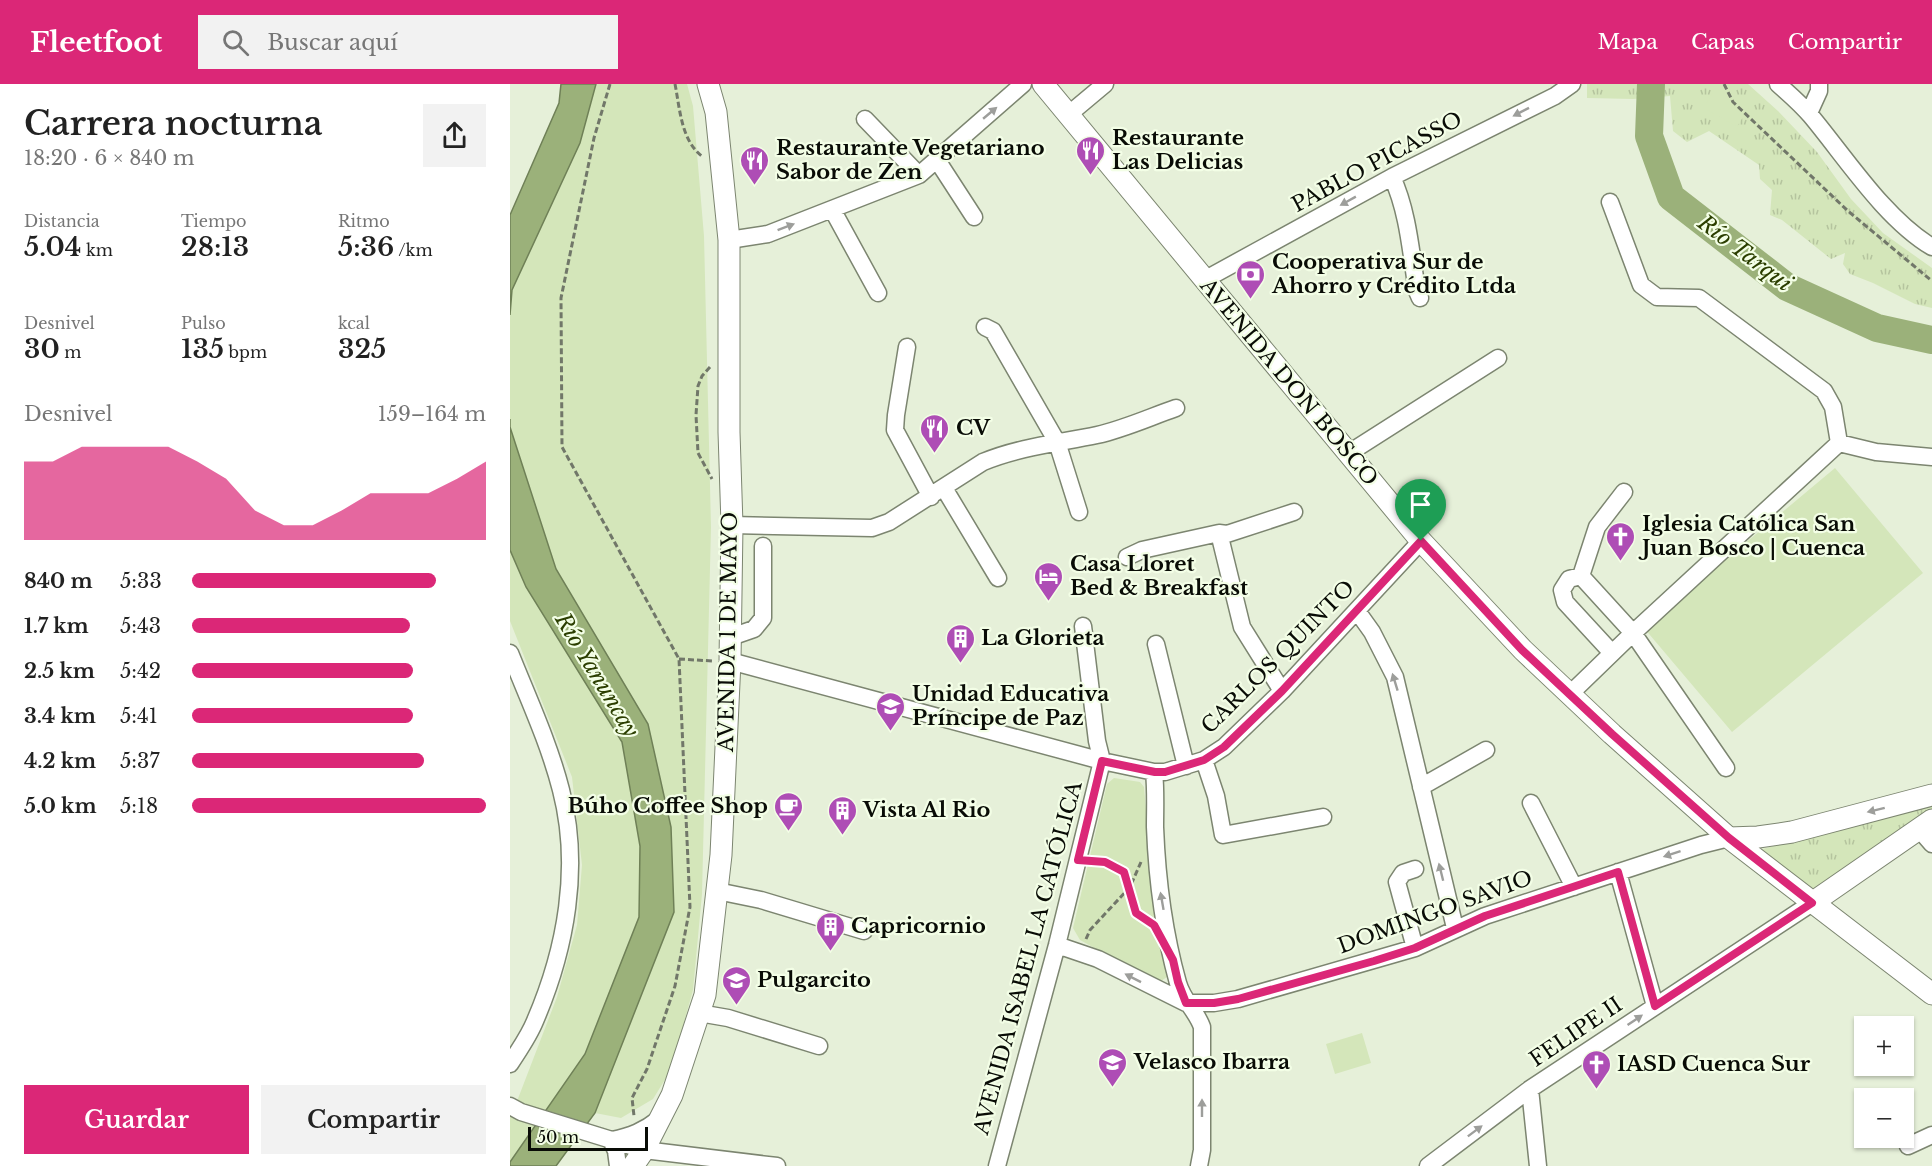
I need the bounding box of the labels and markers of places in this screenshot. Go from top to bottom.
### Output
place label: Restaurante Las Delicias [1112,125,1244,175]
restaurant icon: Restaurante Las Delicias [1075,134,1107,176]
place label: Restaurante Vegetariano Sabor de Zen [776,135,1045,185]
restaurant icon: Restaurante Vegetariano Sabor de Zen [739,144,771,186]
place label: Cooperativa Sur de Ahorro y Crédito Ltda [1271,249,1516,299]
bank icon: Cooperativa Sur de Ahorro y Crédito Ltda [1235,258,1267,300]
restaurant icon: CV [919,412,951,454]
place label: CV [956,415,991,441]
pin [1395,479,1446,541]
place label: Iglesia Católica San Juan Bosco | Cuenca [1638,511,1865,561]
church icon: Iglesia Católica San Juan Bosco | Cuenca [1605,520,1637,562]
place label: Casa Lloret Bed & Breakfast [1070,551,1248,601]
hotel icon: Casa Lloret Bed & Breakfast [1033,560,1065,602]
building icon: La Glorieta [944,622,976,664]
place label: La Glorieta [981,625,1105,651]
place label: Unidad Educativa Príncipe de Paz [912,681,1109,731]
school or university icon: Unidad Educativa Príncipe de Paz [875,690,907,732]
cafe icon: Búho Coffee Shop [773,790,805,832]
place label: Búho Coffee Shop [567,793,768,819]
building icon: Vista Al Rio [826,794,858,836]
place label: Vista Al Rio [862,797,991,823]
building icon: Capricornio [814,910,846,952]
place label: Capricornio [851,913,986,939]
school or university icon: Pulgarcito [720,964,752,1006]
place label: Pulgarcito [757,967,871,993]
school or university icon: Velasco Ibarra [1097,1046,1129,1088]
church icon: IASD Cuenca Sur [1580,1048,1612,1090]
place label: Velasco Ibarra [1133,1049,1290,1075]
place label: IASD Cuenca Sur [1617,1051,1811,1077]

